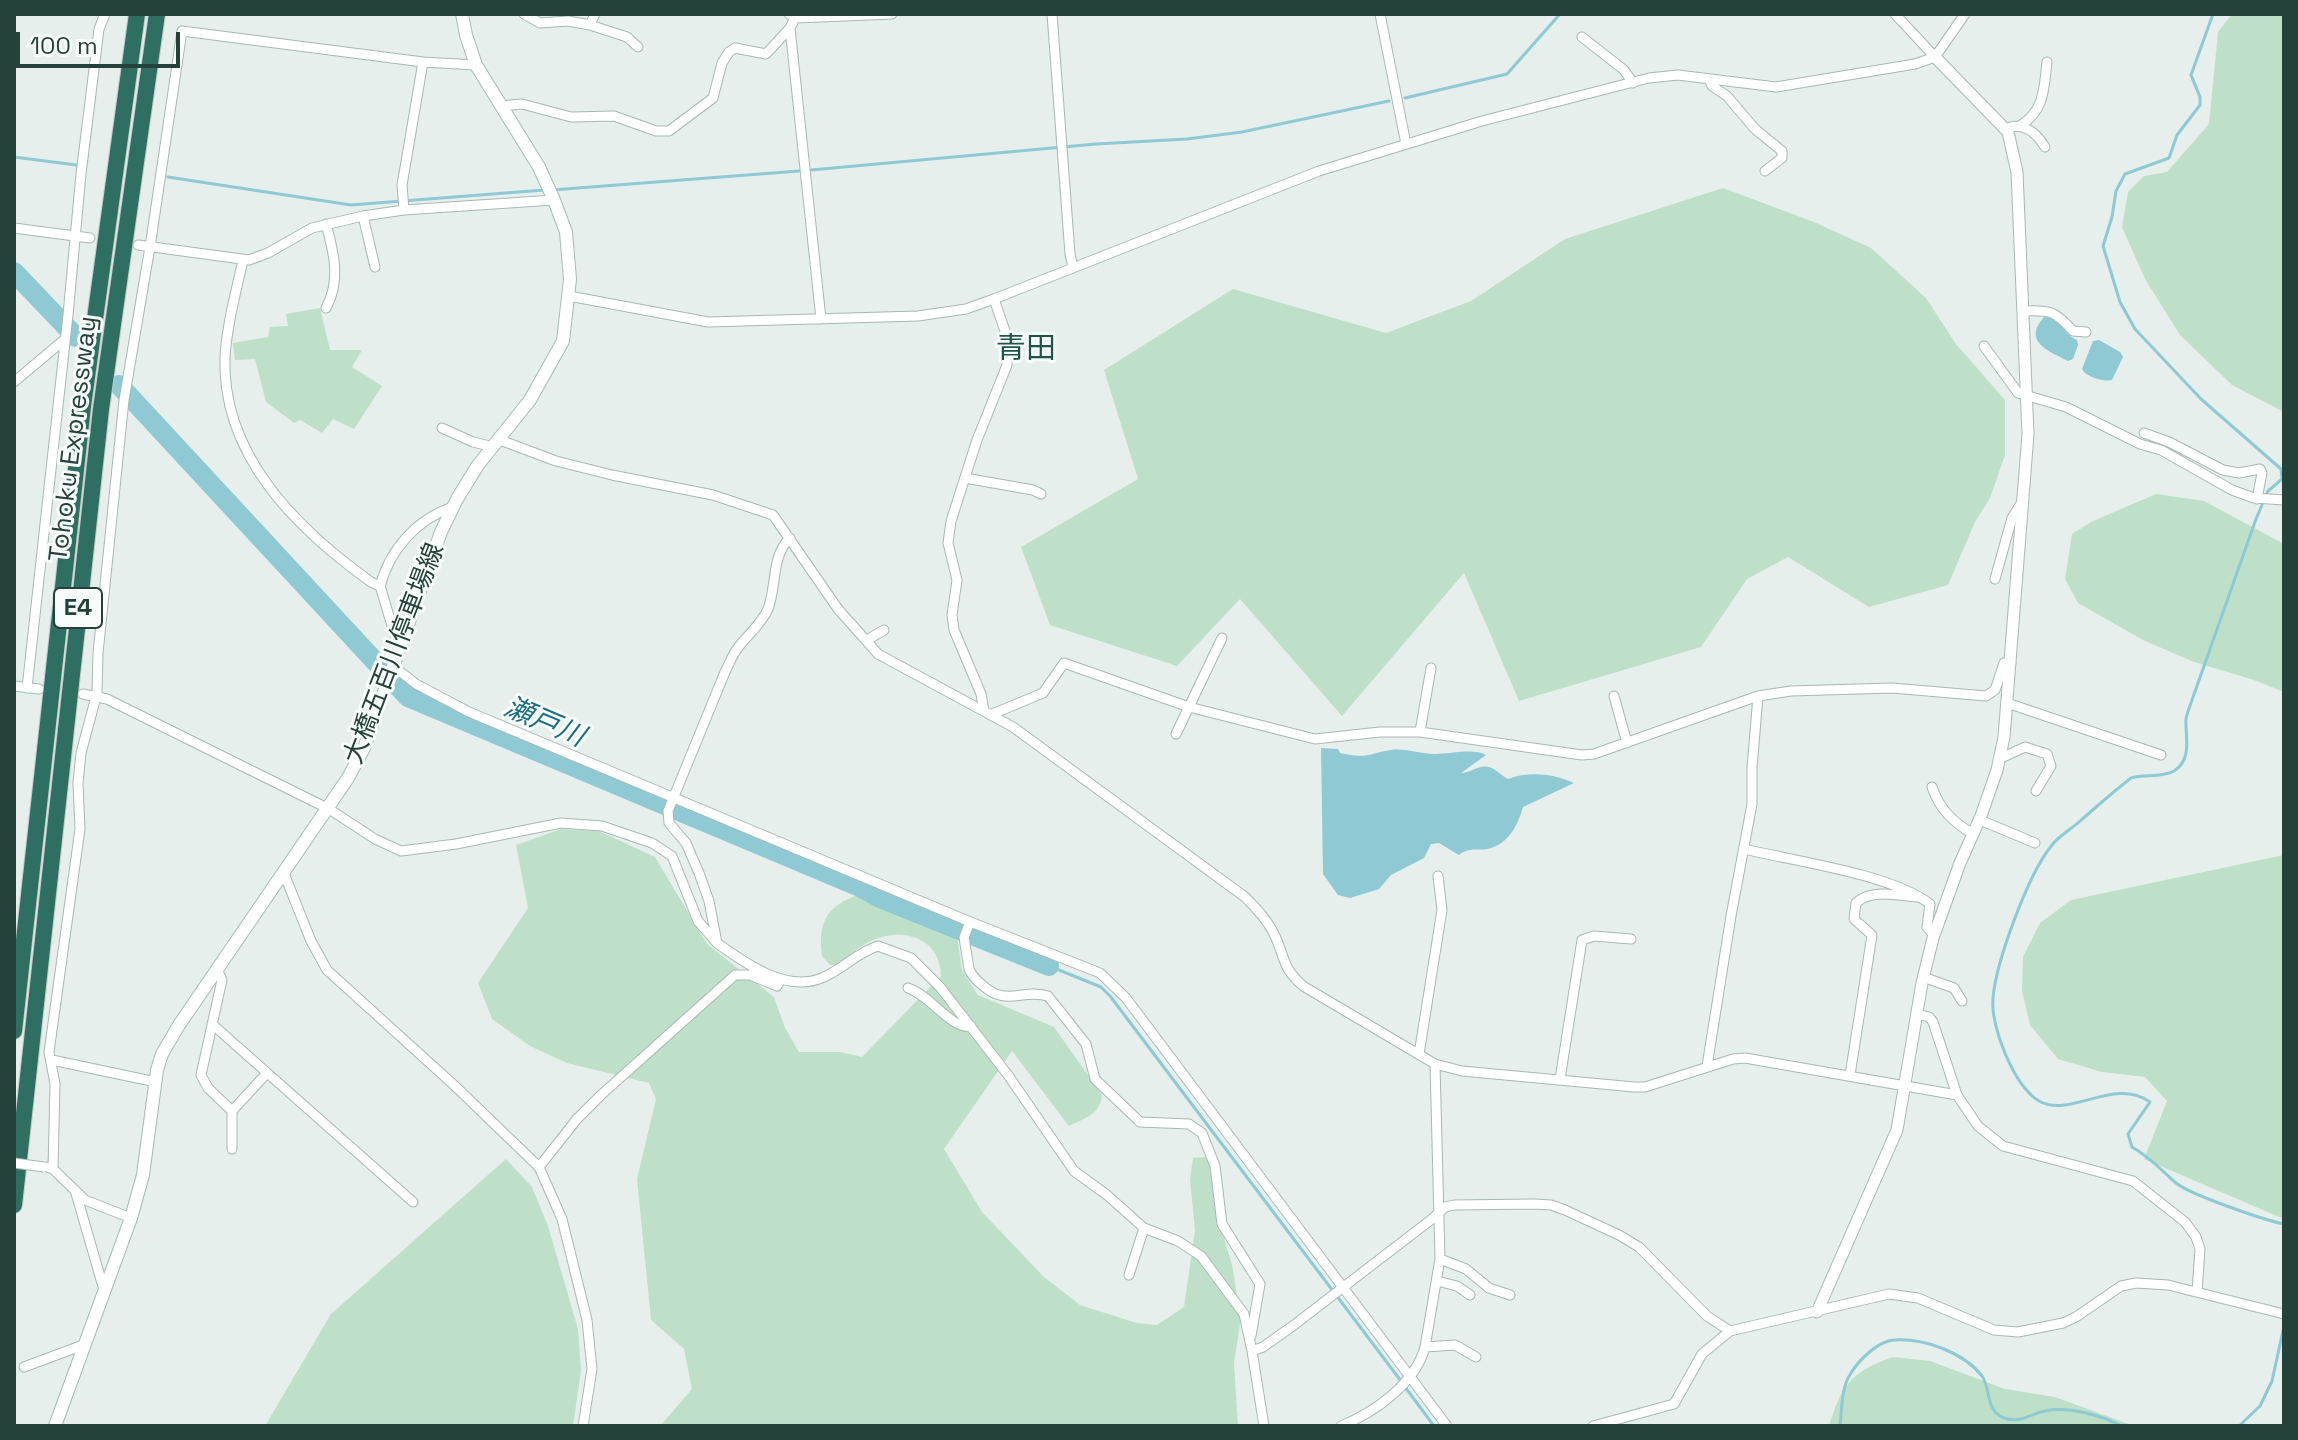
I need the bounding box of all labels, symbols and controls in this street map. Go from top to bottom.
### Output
scale bar [20,16,184,66]
text: 100 m [30,30,98,61]
street label: Tohoku Expressway [43,314,105,564]
district label: 青田 [996,332,1056,368]
street label: 大橋五百川停車場線 [339,539,451,769]
road number: E4 [54,588,102,628]
water label: 瀬戸川 [499,691,589,755]

